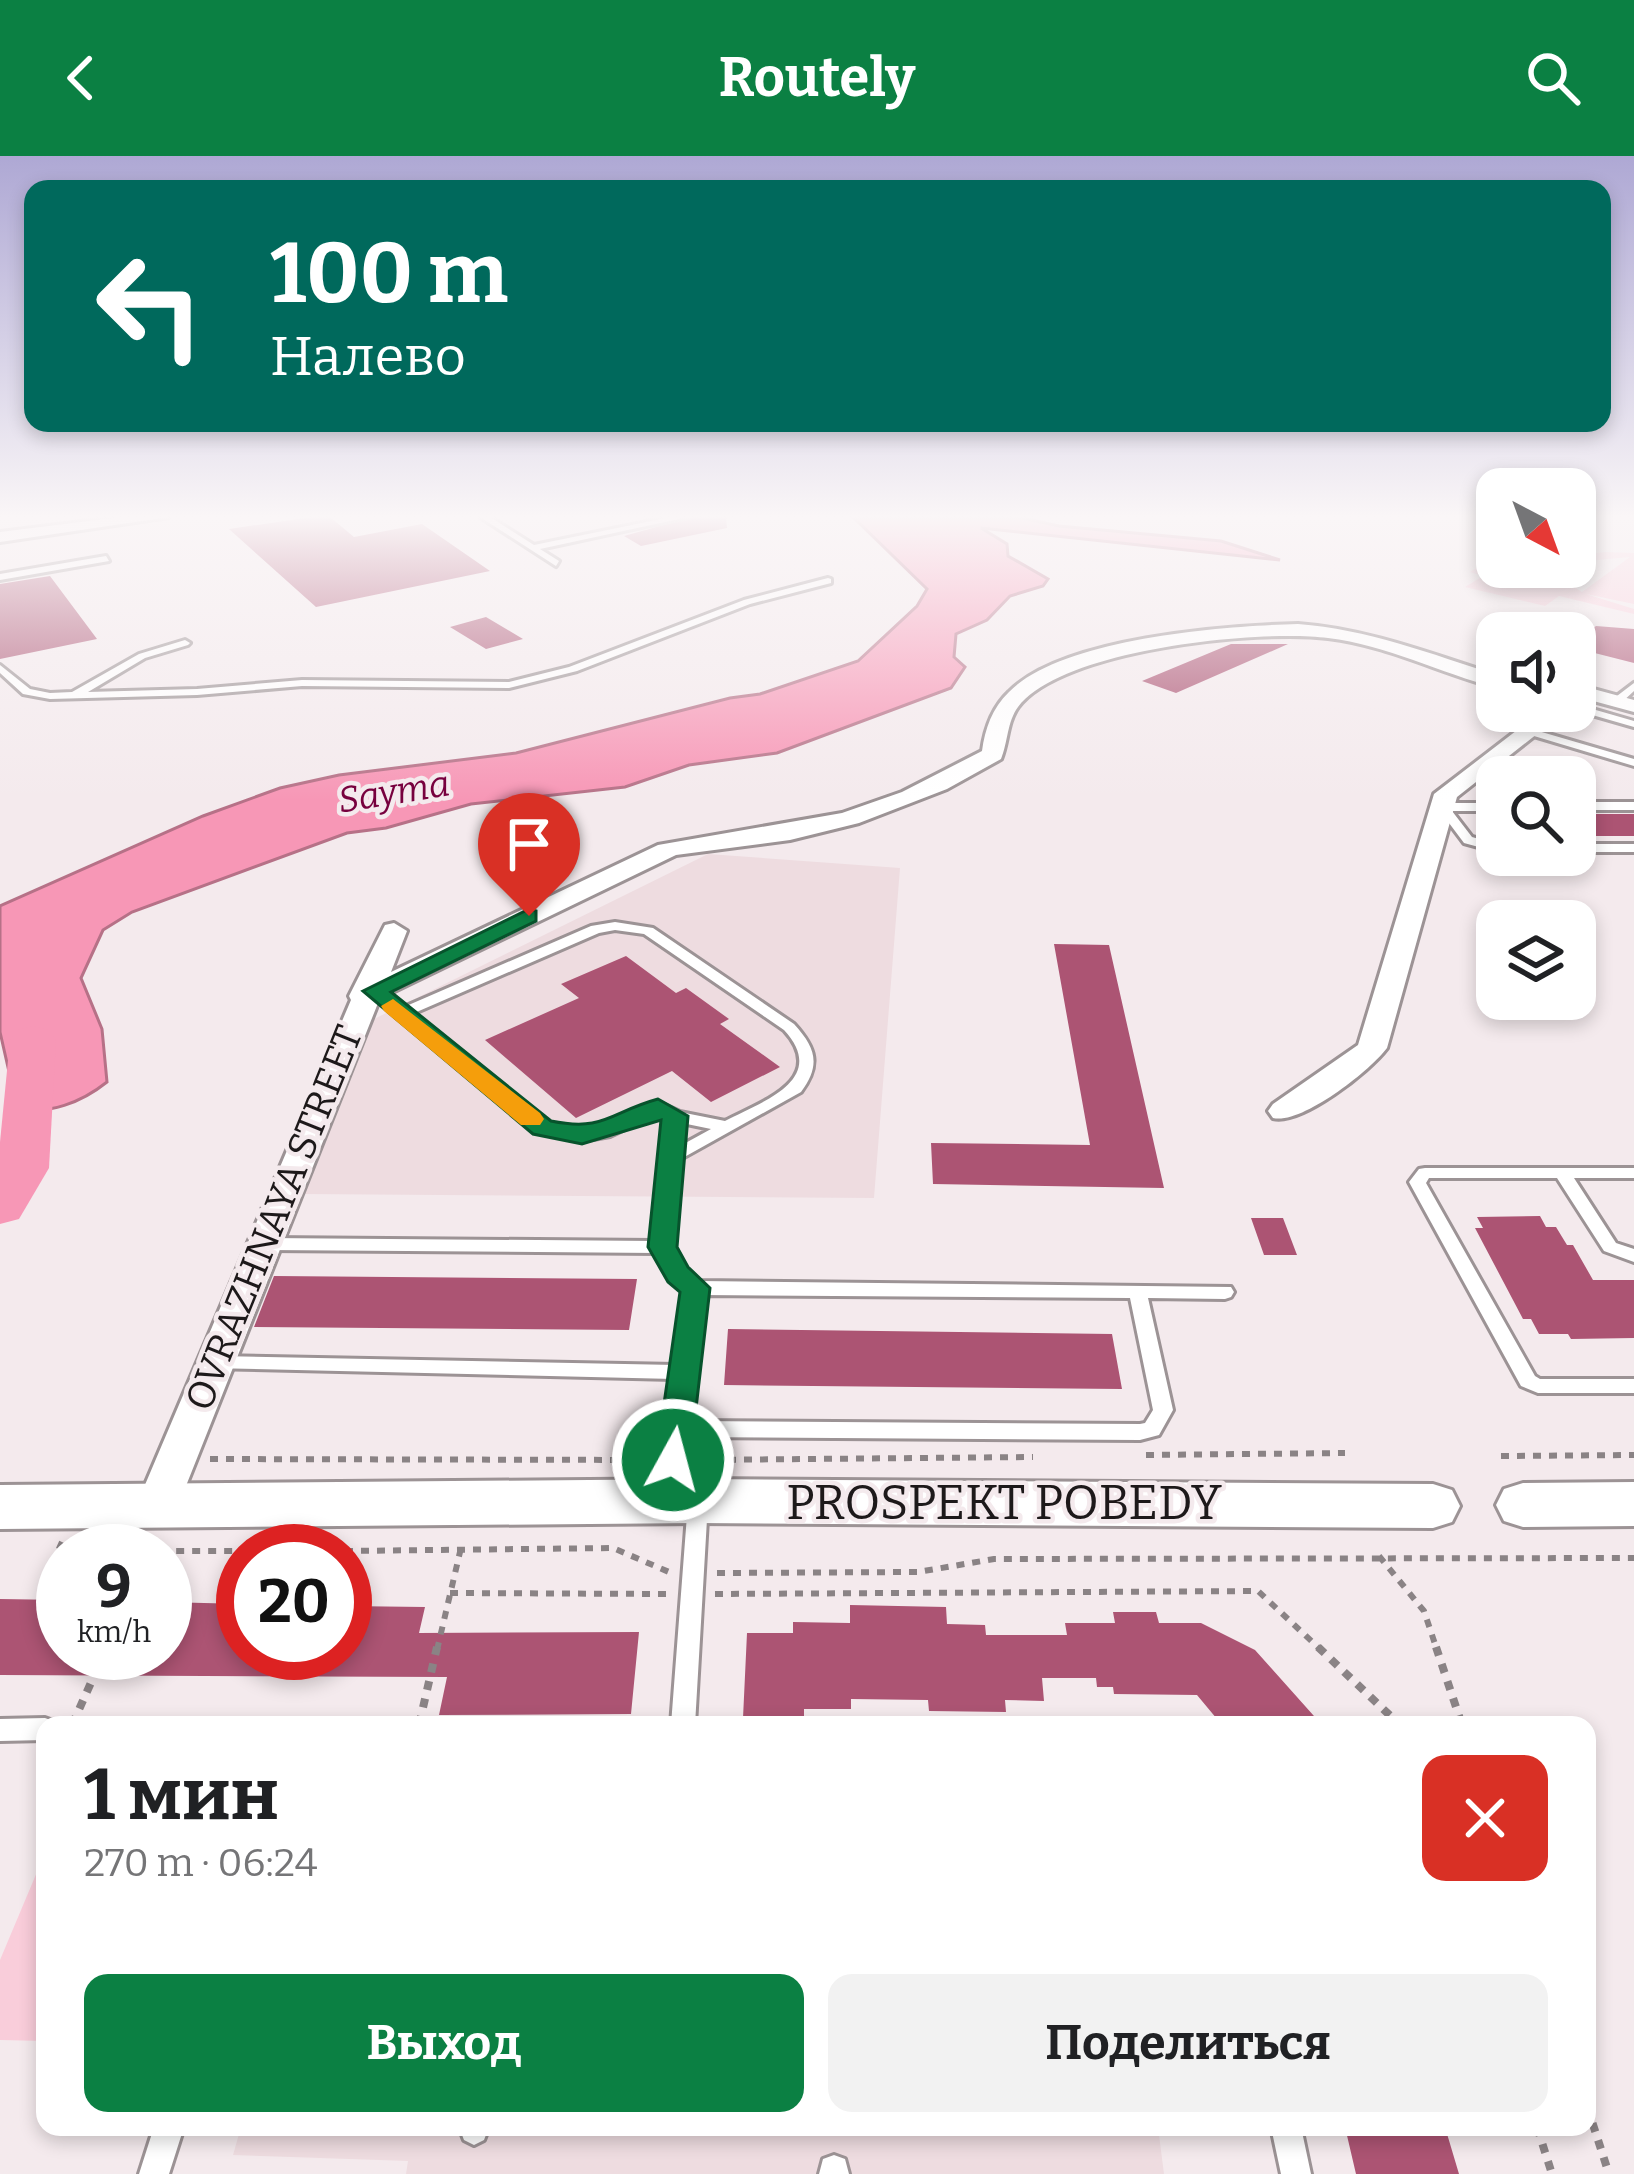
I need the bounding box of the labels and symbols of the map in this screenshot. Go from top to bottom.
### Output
north arrow [1476,468,1596,588]
water label: Sayma [335,761,453,823]
pin [478,793,580,916]
street label: OVRAZHNAYA STREET [176,1019,372,1417]
position arrow [610,1397,736,1523]
street label: PROSPEKT POBEDY [786,1474,1222,1532]
speed limit sign: 20 [216,1524,372,1680]

